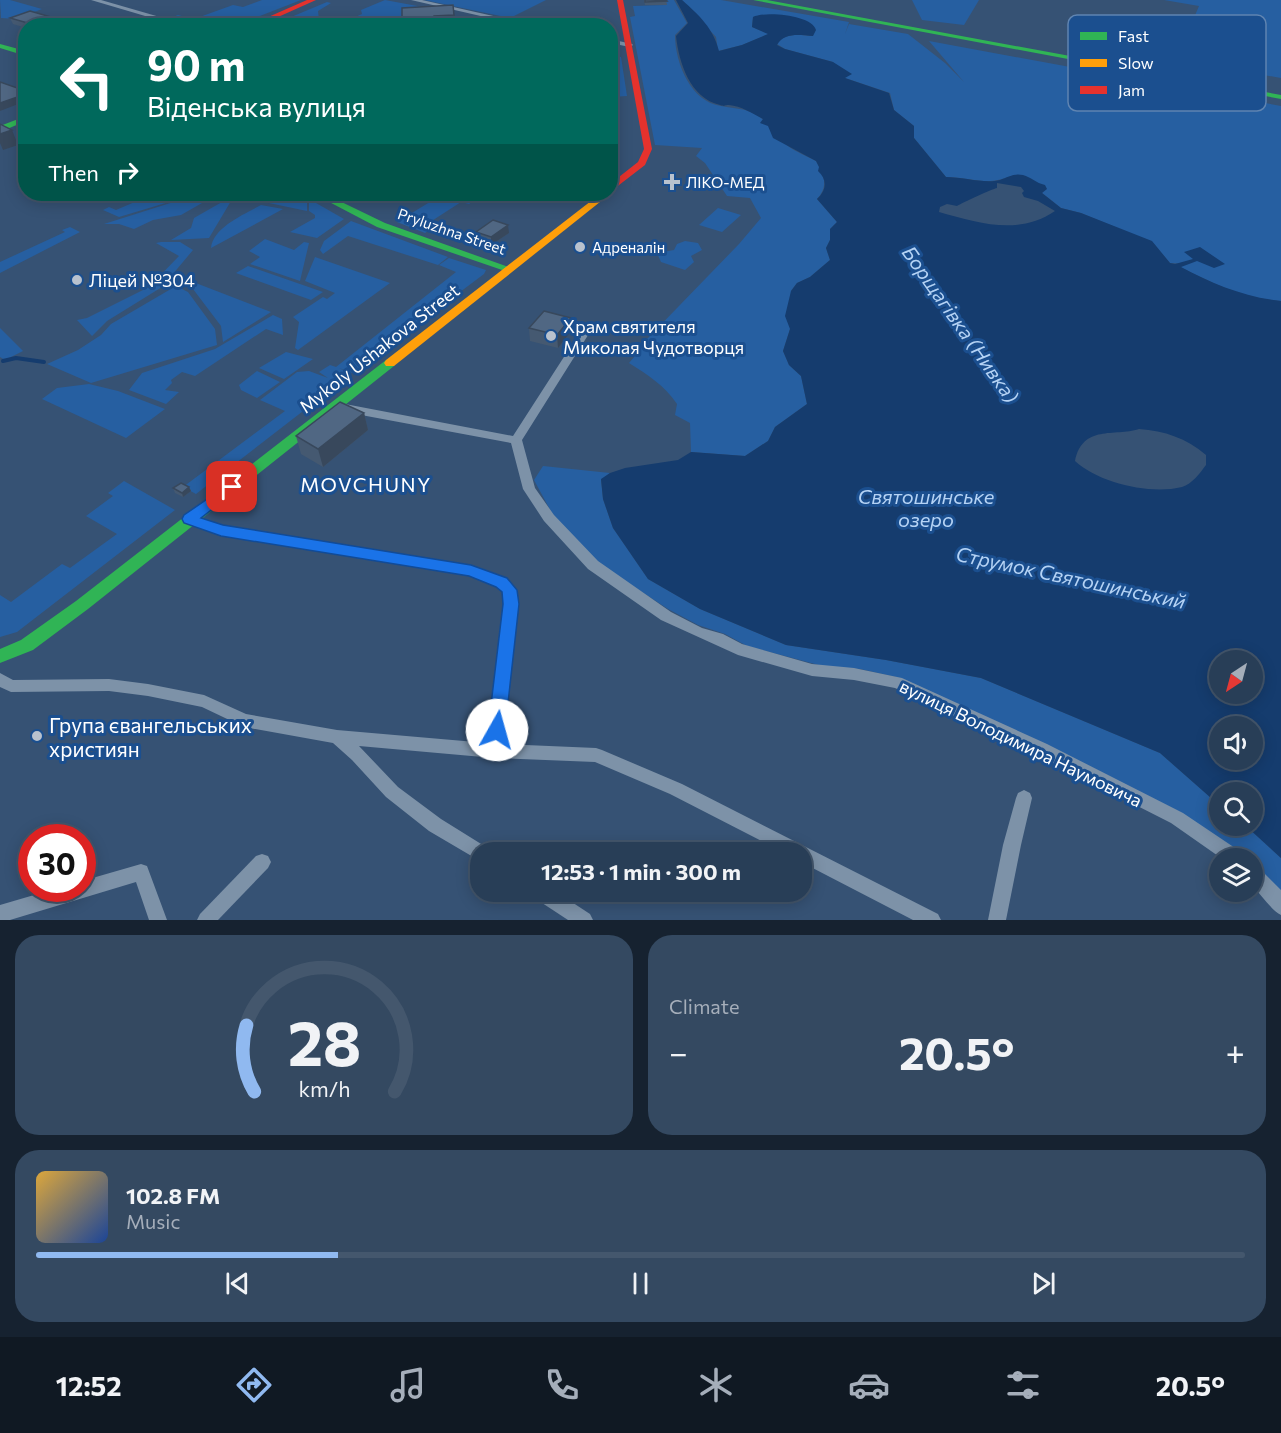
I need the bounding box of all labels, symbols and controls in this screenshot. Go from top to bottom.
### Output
legend [1068,15,1266,111]
text: Fast [1118,26,1149,45]
text: 90 m [147,38,246,90]
icon: left [48,42,126,120]
text: Slow [1118,53,1154,72]
text: Jam [1118,80,1145,99]
text: Віденська вулиця [147,90,366,123]
icon: right [111,156,144,189]
text: Then [48,159,99,186]
marker: ЛІКО-МЕД [663,173,681,191]
place label: ЛІКО-МЕД [686,173,765,191]
street label: Pryluzhna Street [396,204,508,258]
place label: Адреналін [592,238,665,256]
marker: Адреналін [573,240,587,254]
water label: Борщагівка (Нивка) [898,241,1024,407]
place label: Ліцей №304 [89,269,195,291]
marker: Ліцей №304 [70,273,84,287]
street label: Mykoly Ushakova Street [295,279,463,417]
place label: Храм святителя Миколая Чудотворця [563,315,744,358]
marker: Храм святителя Миколая Чудотворця [544,329,558,343]
pin [206,461,257,512]
icon: arrive [215,470,248,503]
district label: MOVCHUNY [300,472,432,496]
water label: Святошинське озеро [858,484,995,531]
water label: Струмок Святошинський [954,541,1188,613]
north arrow [1209,650,1263,704]
map controls [1209,650,1263,902]
street label: вулиця Володимира Наумовича [896,675,1146,811]
position arrow [465,698,529,762]
place label: Група євангельських християн [49,712,252,761]
button: sound [1209,716,1263,770]
marker: Група євангельських християн [30,729,44,743]
button: search [1209,782,1263,836]
speed limit sign: 30 [18,824,96,902]
button: layers [1209,848,1263,902]
text: 12:53 · 1 min · 300 m [541,858,741,885]
text: Climate [669,994,739,1018]
text: 28 [287,1003,361,1079]
text: 20.5° [899,1024,1014,1079]
text: − [669,1031,688,1072]
text: + [1226,1031,1245,1072]
text: km/h [298,1075,350,1101]
text: 102.8 FM [126,1182,220,1209]
text: Music [126,1209,180,1233]
icon: previous [221,1267,254,1300]
icon: pause [624,1267,657,1300]
icon: next [1027,1267,1060,1300]
icon: directions [233,1364,275,1406]
icon: music [387,1364,429,1406]
icon: phone [541,1364,583,1406]
icon: climate [695,1364,737,1406]
icon: car [848,1364,890,1406]
icon: filters [1002,1364,1044,1406]
text: 12:52 [56,1369,122,1402]
text: 20.5° [1156,1369,1225,1402]

